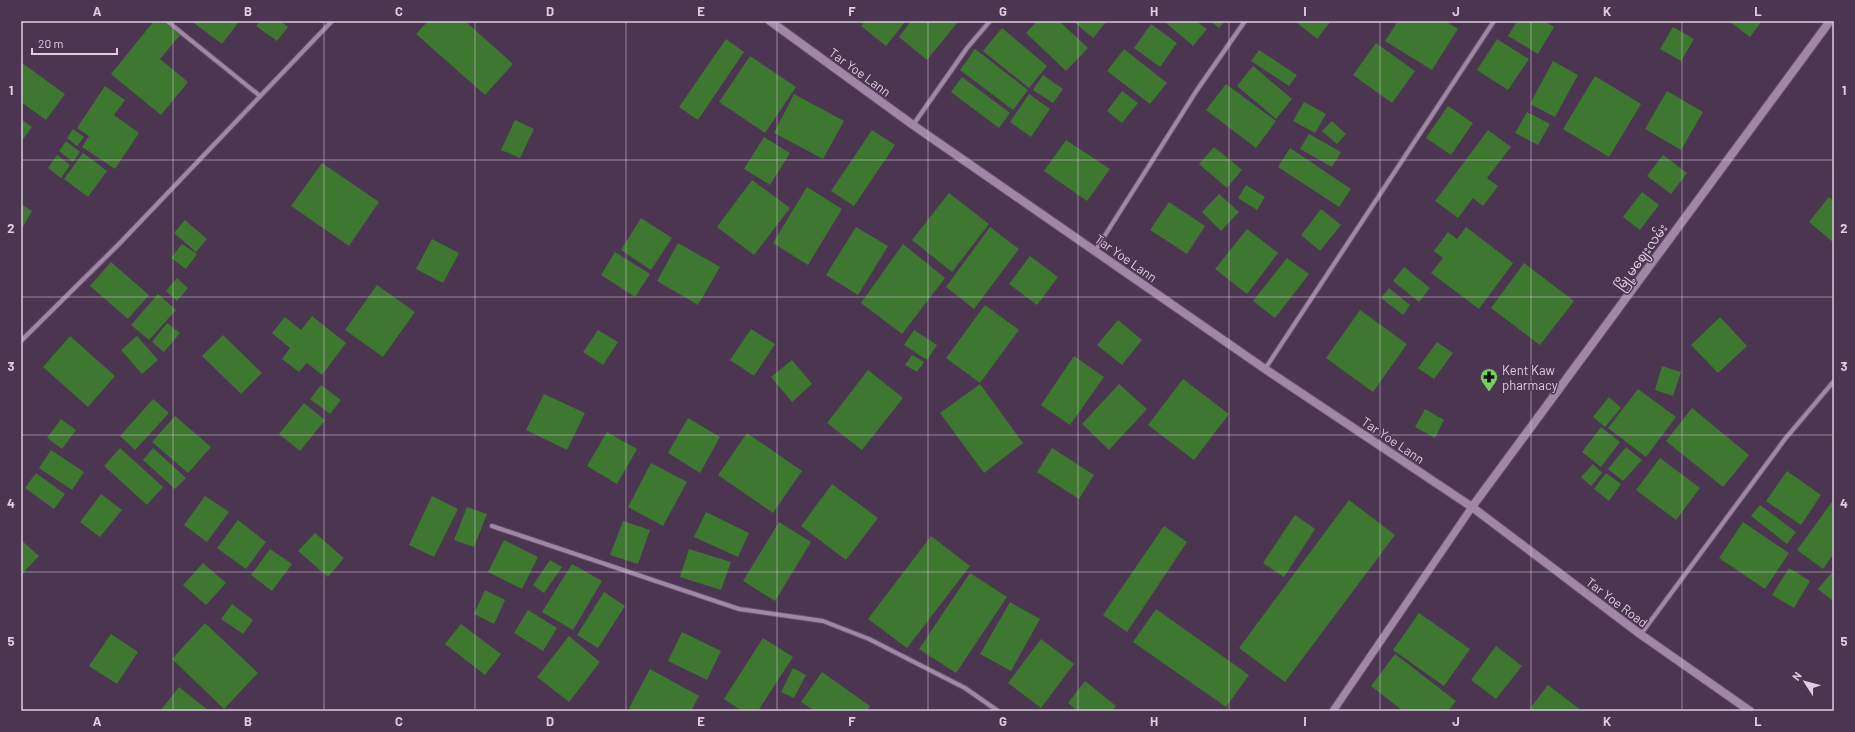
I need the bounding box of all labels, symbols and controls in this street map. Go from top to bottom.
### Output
text: A [93,3,102,19]
text: B [244,3,252,19]
text: C [395,3,403,19]
text: D [546,3,554,19]
text: E [697,3,705,19]
text: F [848,3,856,19]
text: G [999,3,1007,19]
text: H [1150,3,1158,19]
text: I [1303,3,1307,19]
text: J [1452,3,1460,19]
text: K [1603,3,1611,19]
text: L [1754,3,1762,19]
scale bar [32,30,117,56]
text: 20 m [38,36,64,50]
street label: Tar Yoe Lann [826,44,894,100]
text: 1 [9,82,13,98]
text: 1 [1842,82,1846,98]
text: 2 [7,220,15,236]
text: 2 [1840,220,1848,236]
street label: မြို့မဈေးလမ်း [1611,221,1673,295]
street label: Tar Yoe Lann [1092,231,1160,285]
text: 3 [7,358,15,374]
text: 3 [1840,358,1848,374]
place label: Kent Kaw pharmacy [1502,362,1558,393]
pharmacy icon: Kent Kaw pharmacy [1479,367,1499,392]
street label: Tar Yoe Lann [1359,413,1427,467]
text: 4 [7,495,15,511]
text: 4 [1840,495,1848,511]
street label: Tar Yoe Road [1583,574,1651,630]
text: 5 [7,633,15,649]
text: 5 [1840,633,1848,649]
north arrow [1785,662,1825,702]
text: N [1789,669,1804,683]
text: A [93,713,102,729]
text: B [244,713,252,729]
text: C [395,713,403,729]
text: D [546,713,554,729]
text: E [697,713,705,729]
text: F [848,713,856,729]
text: G [999,713,1007,729]
text: H [1150,713,1158,729]
text: I [1303,713,1307,729]
text: J [1452,713,1460,729]
text: K [1603,713,1611,729]
text: L [1754,713,1762,729]

